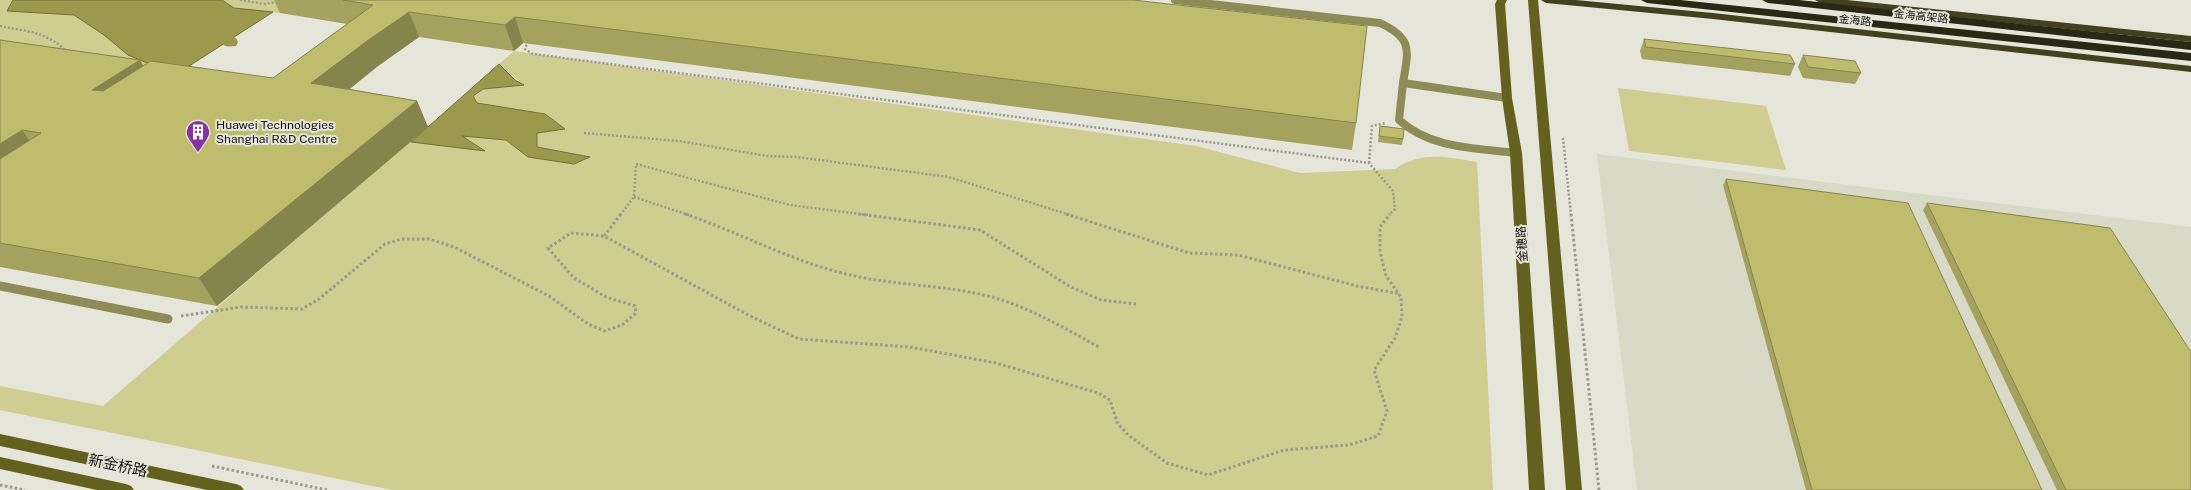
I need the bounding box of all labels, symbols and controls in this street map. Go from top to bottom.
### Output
street label: 金海高架路 [1893,7,1949,25]
street label: 金海路 [1838,12,1872,28]
place label: Huawei Technologies Shanghai R&D Centre [216,118,337,146]
building icon: Huawei Technologies Shanghai R&D Centre [185,119,211,153]
street label: 金穗路 [1514,226,1530,262]
street label: 新金桥路 [87,450,149,480]

